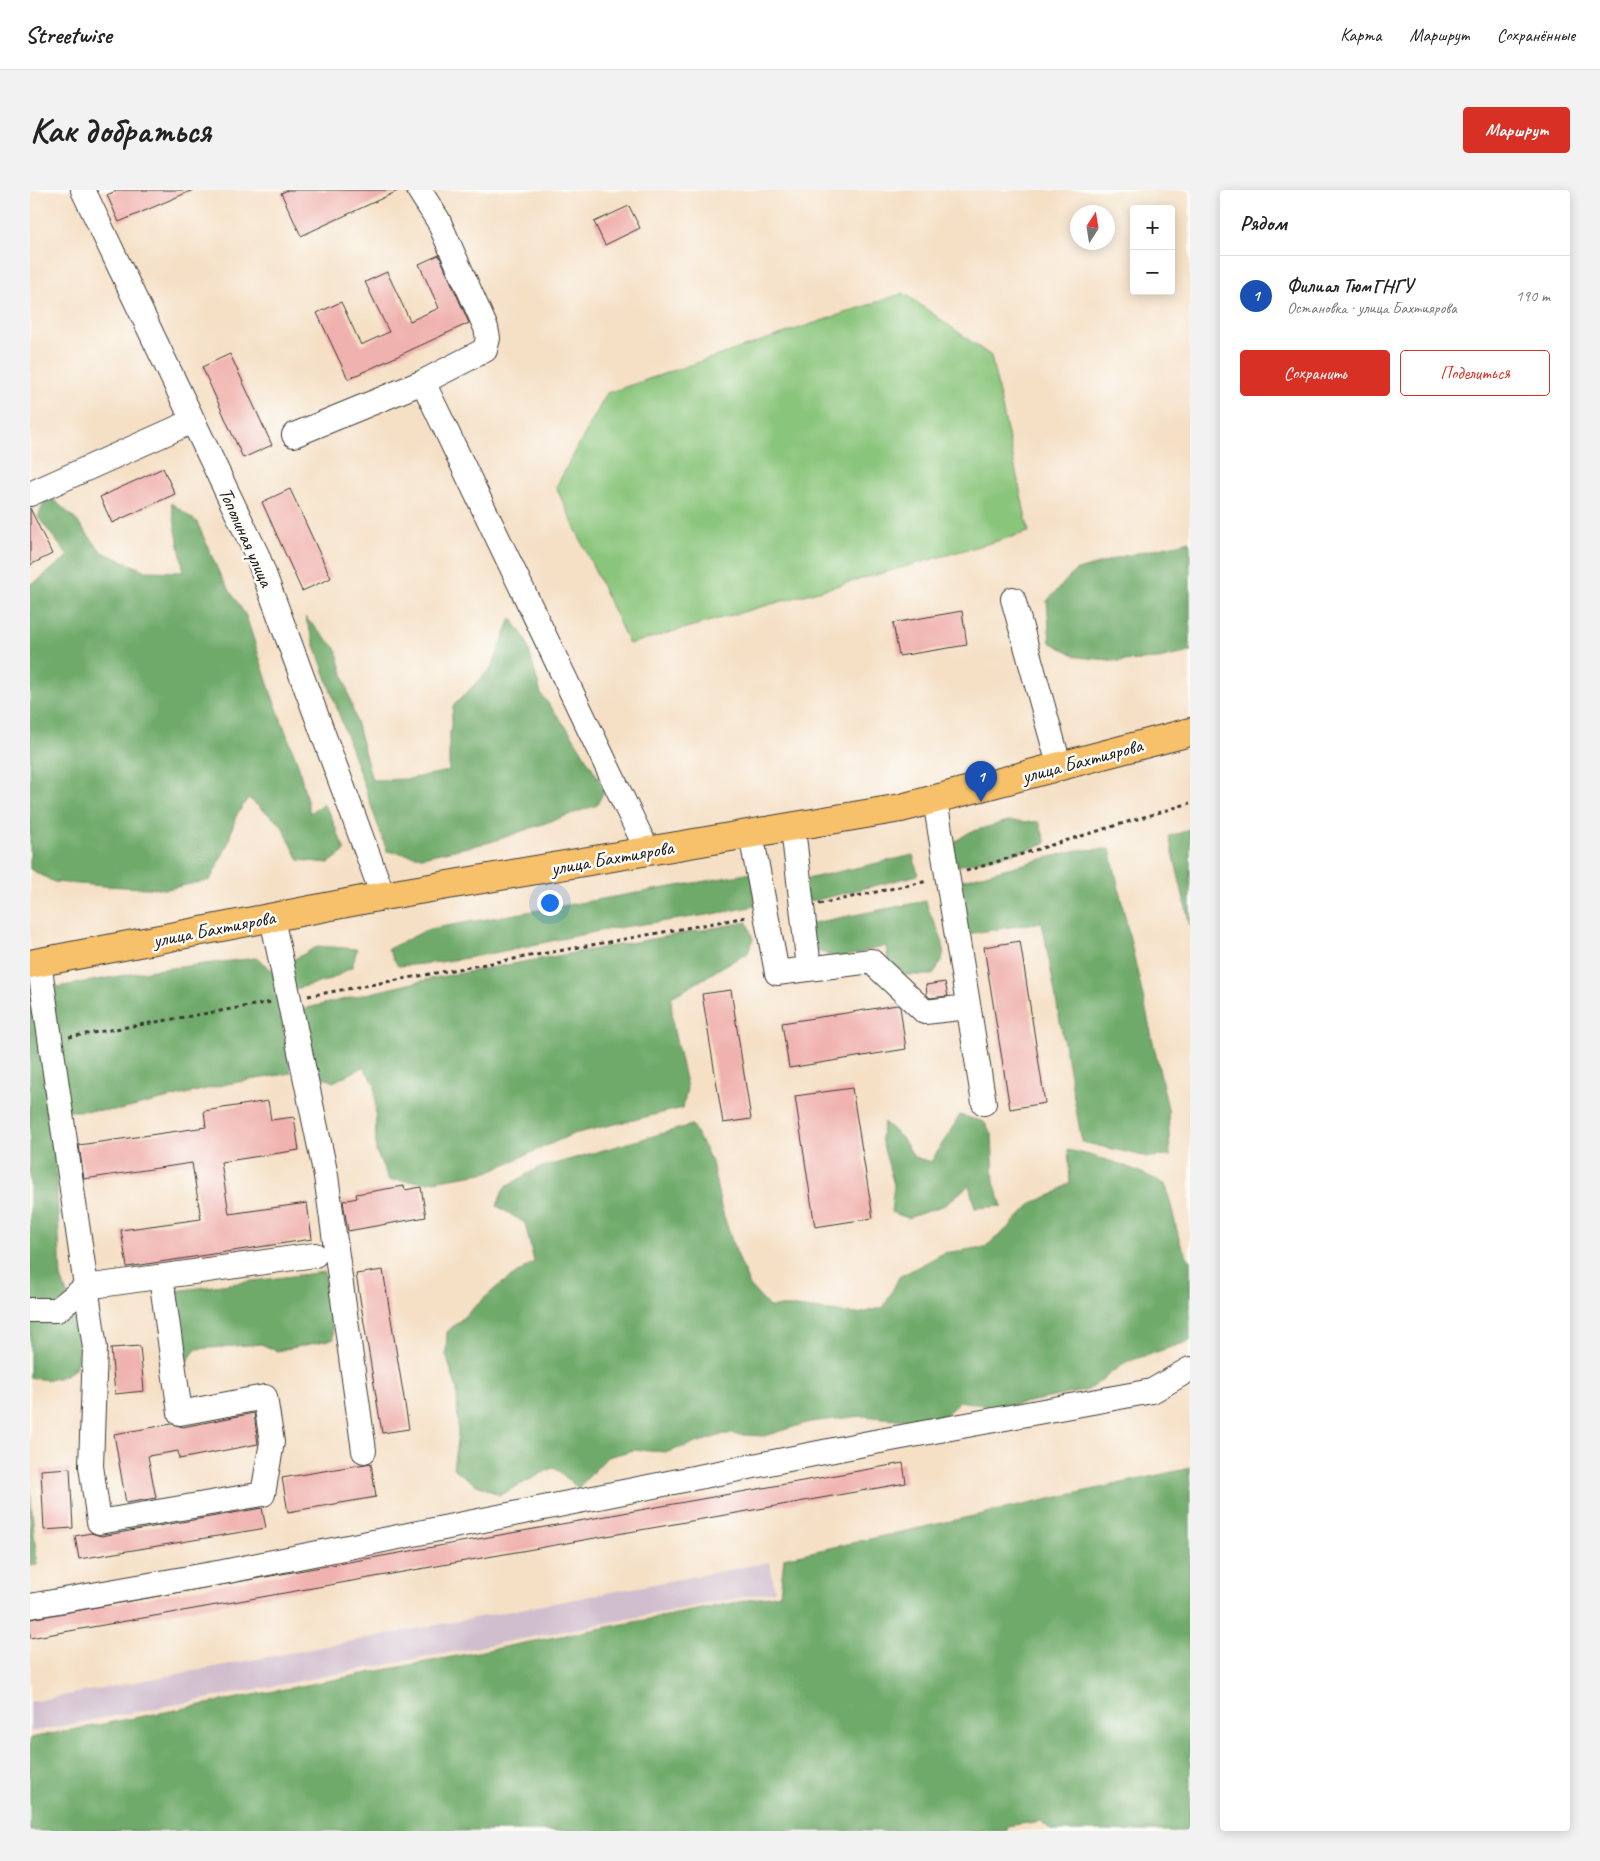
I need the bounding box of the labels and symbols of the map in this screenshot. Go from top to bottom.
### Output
north arrow [1070,205,1115,250]
street label: Тополиная улица [213,484,280,592]
street label: улица Бахтиярова [1018,732,1147,789]
pin: 1 [965,761,997,802]
street label: улица Бахтиярова [548,835,677,881]
your location [537,890,563,916]
street label: улица Бахтиярова [150,905,279,953]

